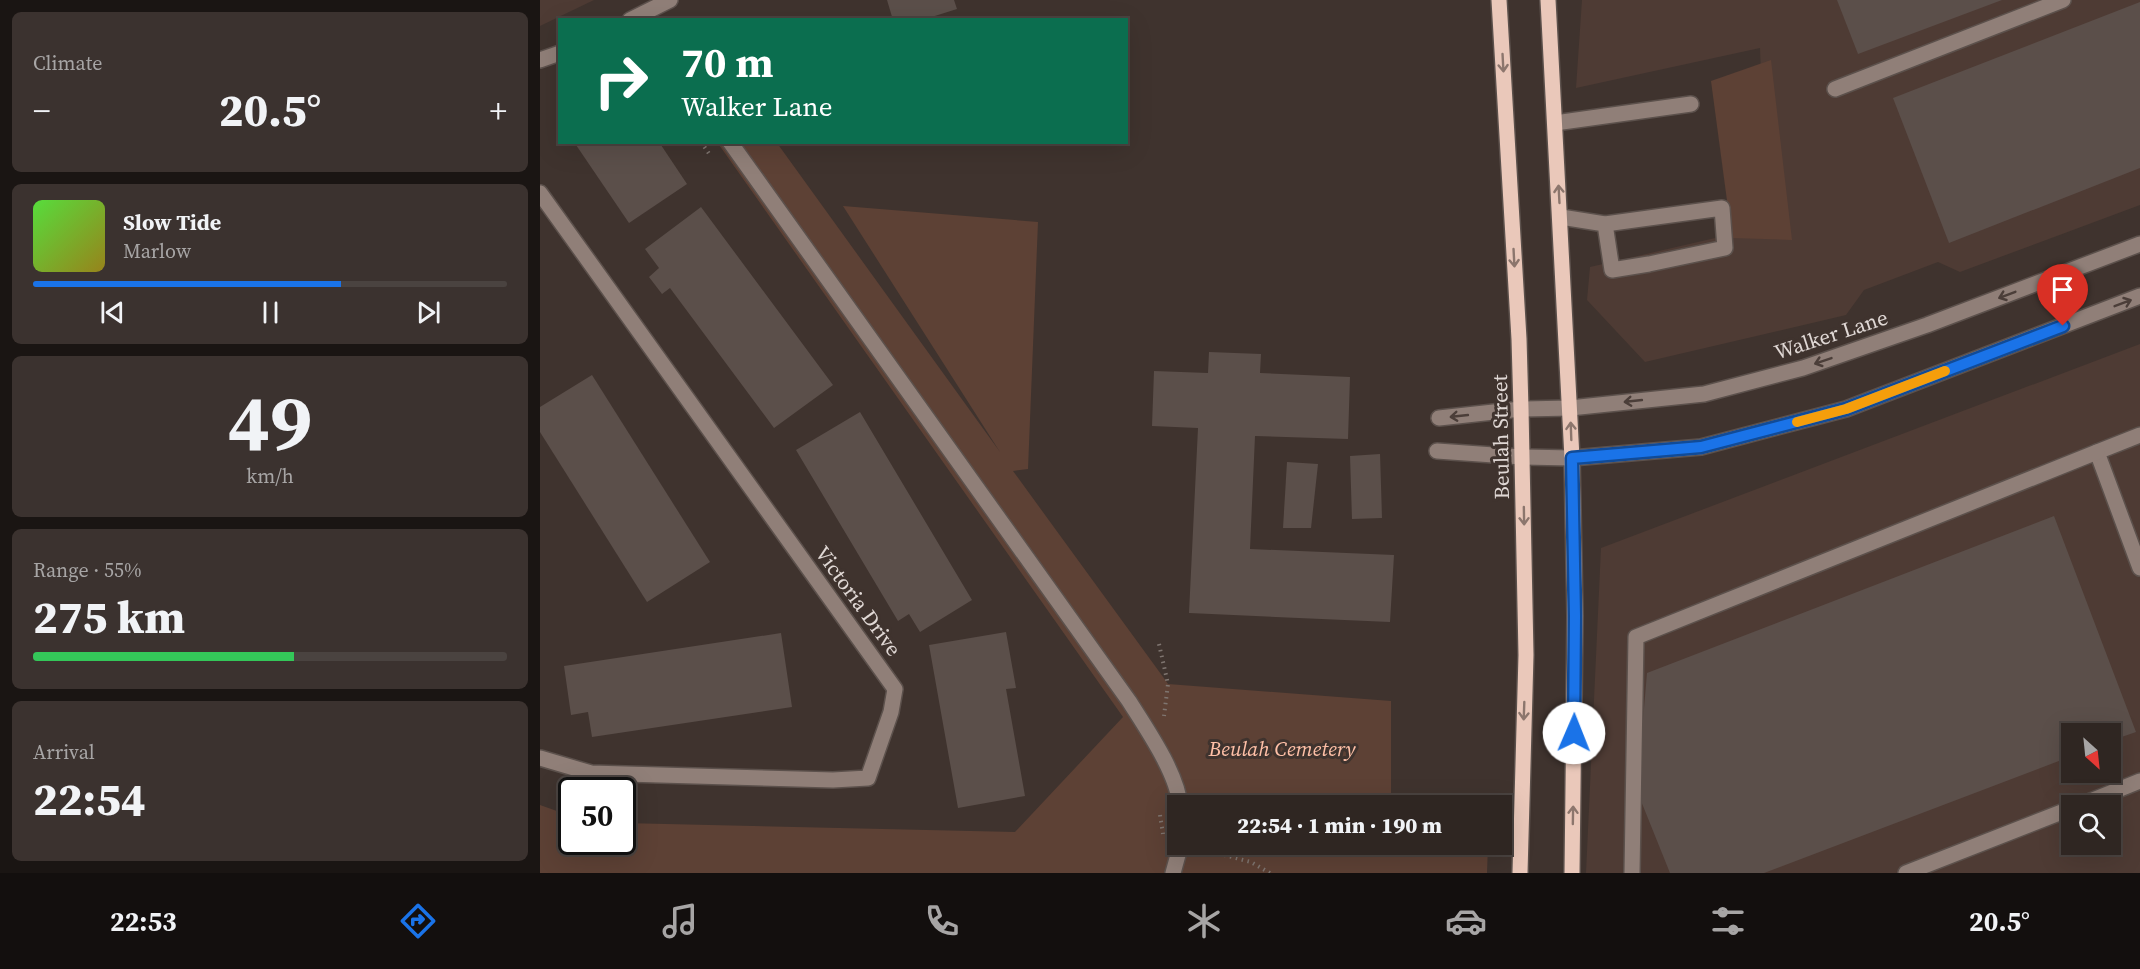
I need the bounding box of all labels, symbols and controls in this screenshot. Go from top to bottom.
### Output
text: 70 m [681,33,774,91]
icon: right [582,42,660,120]
text: Climate [33,49,102,77]
one-way arrow [1497,52,1508,72]
text: 20.5° [219,79,321,141]
text: − [33,88,51,133]
text: + [490,88,507,133]
text: Walker Lane [681,88,832,125]
one-way arrow [1554,184,1565,204]
text: Slow Tide [123,207,221,237]
text: Marlow [123,237,191,265]
one-way arrow [1509,247,1520,267]
pin [2037,264,2088,326]
icon: arrive [2046,273,2079,306]
one-way arrow [1998,290,2017,301]
icon: previous [96,296,129,329]
icon: pause [254,296,287,329]
icon: next [412,296,445,329]
one-way arrow [2113,297,2132,308]
street label: Walker Lane [1770,303,1891,367]
one-way arrow [1814,356,1833,367]
text: 49 [228,369,312,476]
street label: Beulah Street [1485,374,1516,500]
one-way arrow [1624,396,1644,407]
one-way arrow [1450,411,1470,422]
one-way arrow [1566,421,1577,441]
text: km/h [246,462,294,490]
one-way arrow [1518,505,1529,525]
street label: Victoria Drive [809,540,908,662]
text: Range · 55% [33,556,142,584]
text: 275 km [33,586,185,648]
one-way arrow [1519,700,1530,720]
position arrow [1542,701,1606,765]
north arrow [2061,723,2121,783]
map controls [2061,723,2121,855]
park label: Beulah Cemetery [1208,734,1356,763]
text: Arrival [33,738,95,766]
text: 22:54 [33,768,146,830]
speed limit sign: 50 [558,777,636,855]
button: search [2061,795,2121,855]
one-way arrow [1567,805,1579,825]
text: 22:54 · 1 min · 190 m [1237,810,1442,840]
icon: directions [397,900,439,942]
icon: music [659,900,701,942]
icon: phone [921,900,963,942]
icon: climate [1183,900,1225,942]
icon: car [1445,900,1487,942]
icon: filters [1707,900,1749,942]
text: 22:53 [110,903,177,940]
text: 20.5° [1969,903,2030,940]

